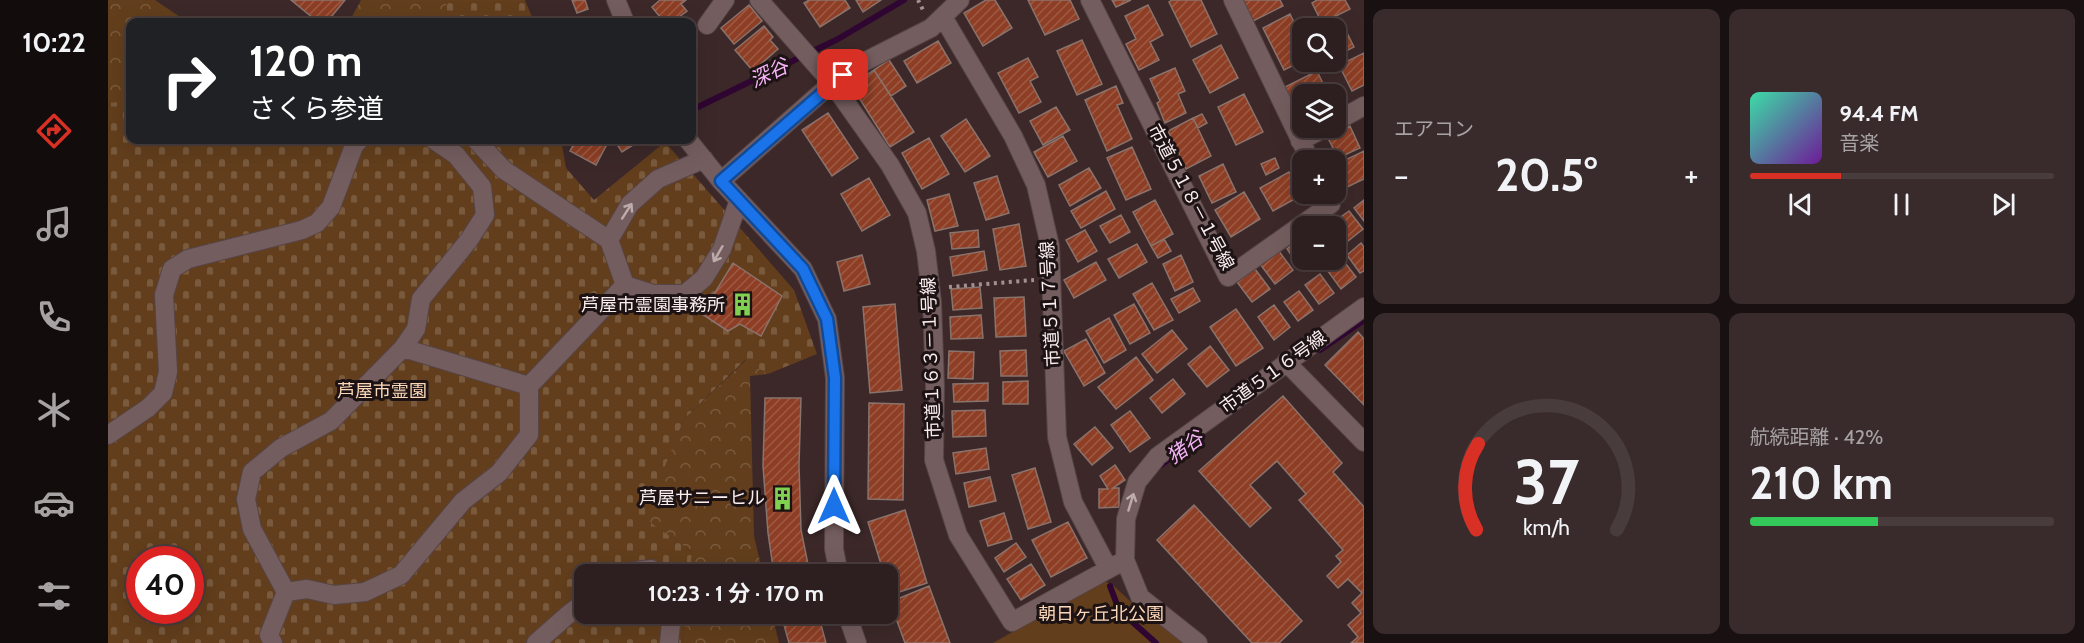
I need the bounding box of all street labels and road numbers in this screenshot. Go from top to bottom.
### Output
street label: 市道５１８－１号線 [1143,120,1239,274]
street label: 市道５１７号線 [1036,241,1064,367]
street label: 市道１６３－１号線 [917,277,945,439]
street label: 市道５１６号線 [1216,326,1330,418]

